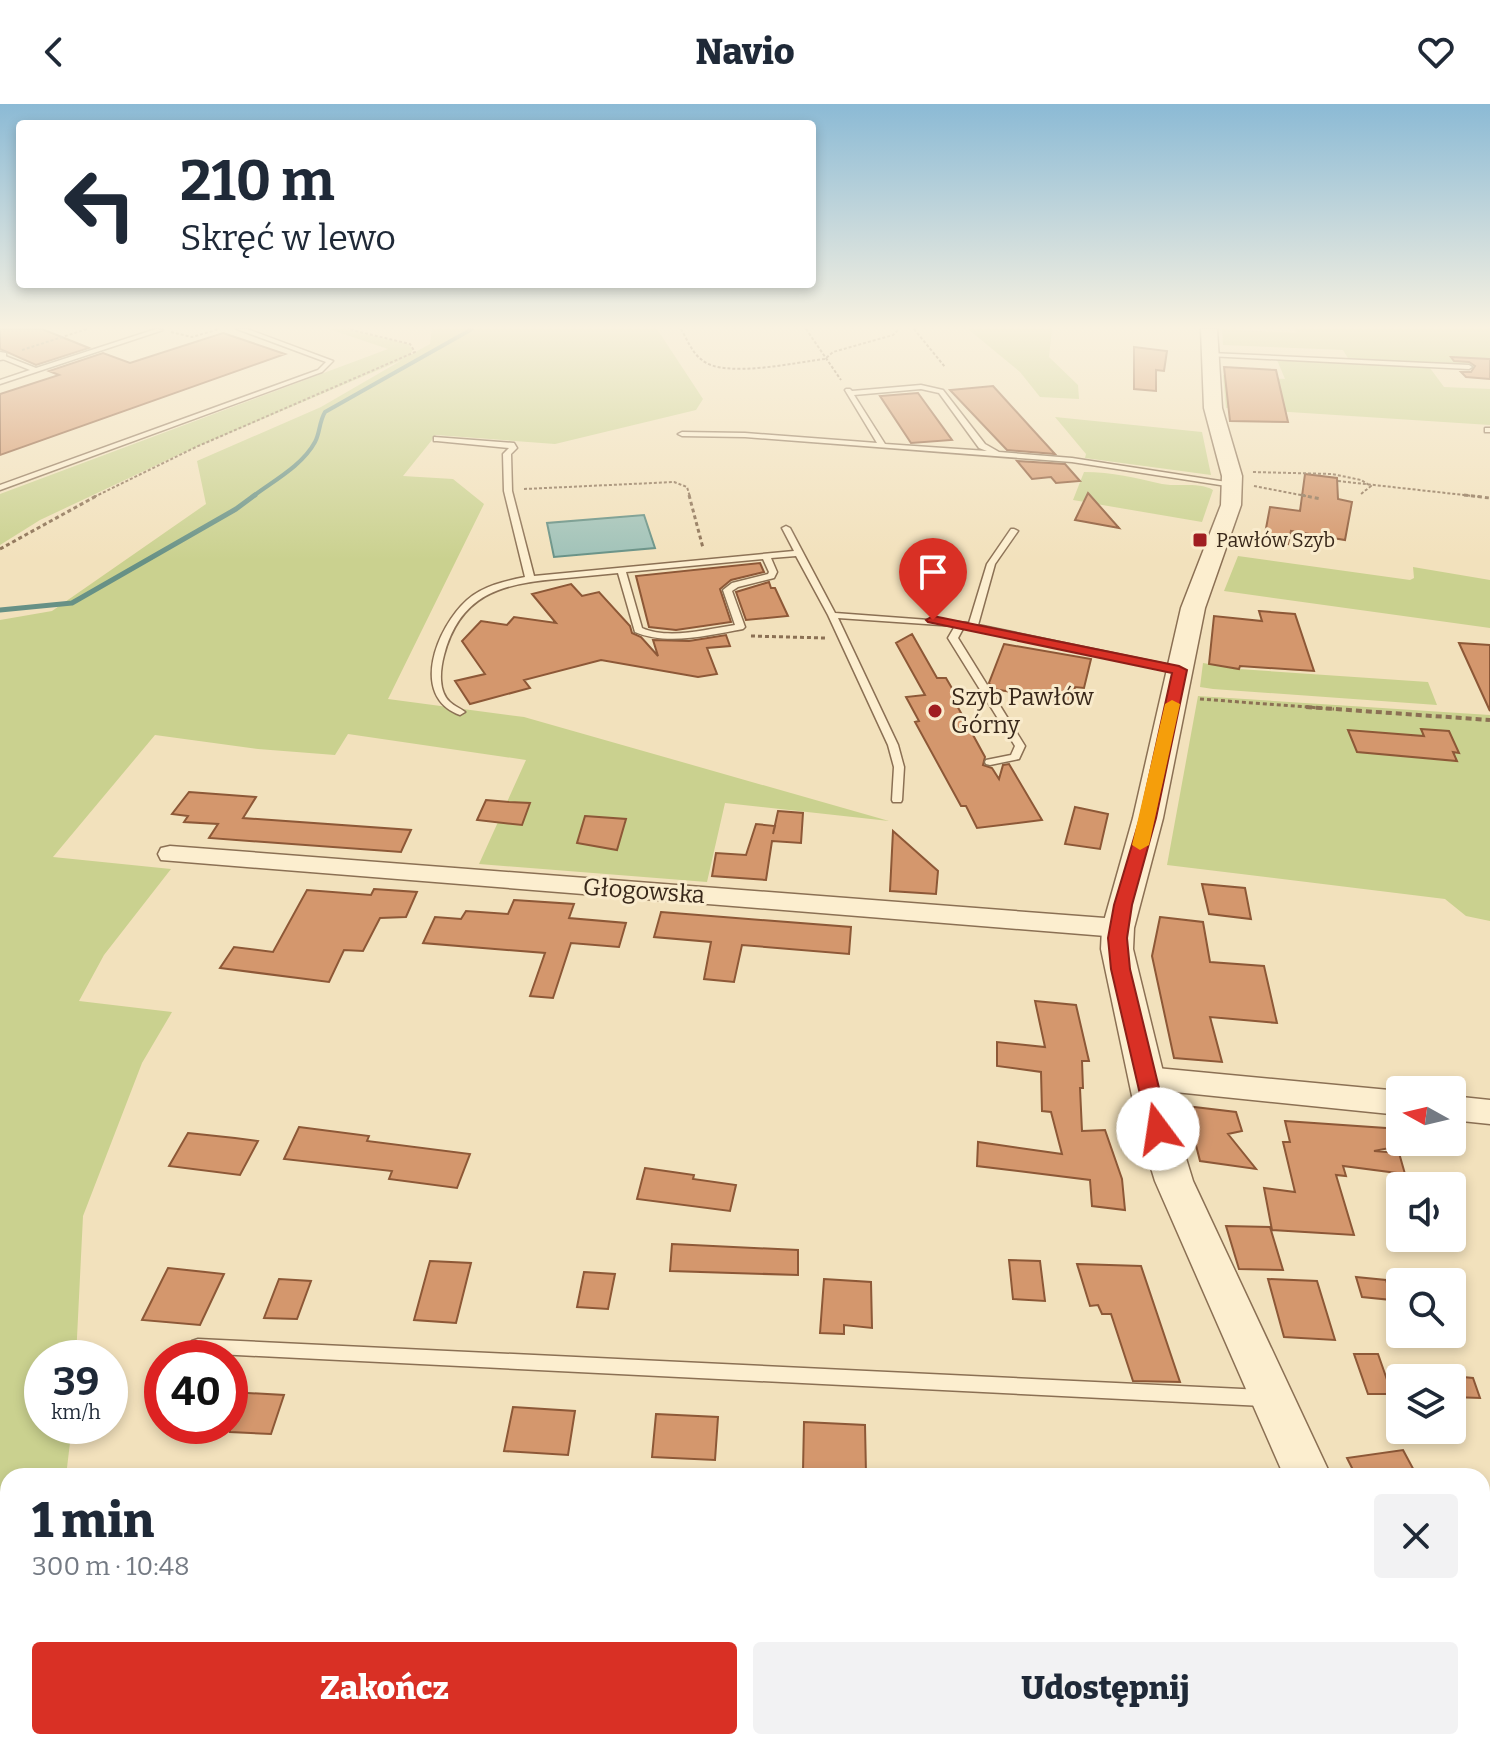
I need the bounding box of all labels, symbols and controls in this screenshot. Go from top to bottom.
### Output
icon: back [32,30,76,74]
text: Navio [696,30,795,74]
icon: heart [1414,30,1458,74]
text: 210 m [180,148,335,215]
icon: left [48,152,152,256]
text: Skręć w lewo [180,216,396,260]
place label: Pawłów Szyb [1216,528,1335,552]
marker: Pawłów Szyb [1191,531,1209,549]
pin [899,538,967,620]
icon: arrive [911,550,955,594]
place label: Szyb Pawłów Górny [951,683,1095,739]
marker: Szyb Pawłów Górny [926,702,944,720]
street label: Głogowska [582,873,706,909]
north arrow [1386,1076,1466,1156]
map controls [1386,1076,1466,1444]
position arrow [1116,1087,1200,1171]
button: sound [1386,1172,1466,1252]
button: search [1386,1268,1466,1348]
speed limit sign: 40 [144,1340,248,1444]
text: 39 [53,1358,99,1406]
button: layers [1386,1364,1466,1444]
text: km/h [51,1400,101,1424]
text: 1 min [32,1492,154,1550]
button: close [1374,1494,1458,1578]
text: 300 m · 10:48 [32,1551,190,1582]
button: Zakończ [32,1642,737,1734]
button: Udostępnij [753,1642,1458,1734]

